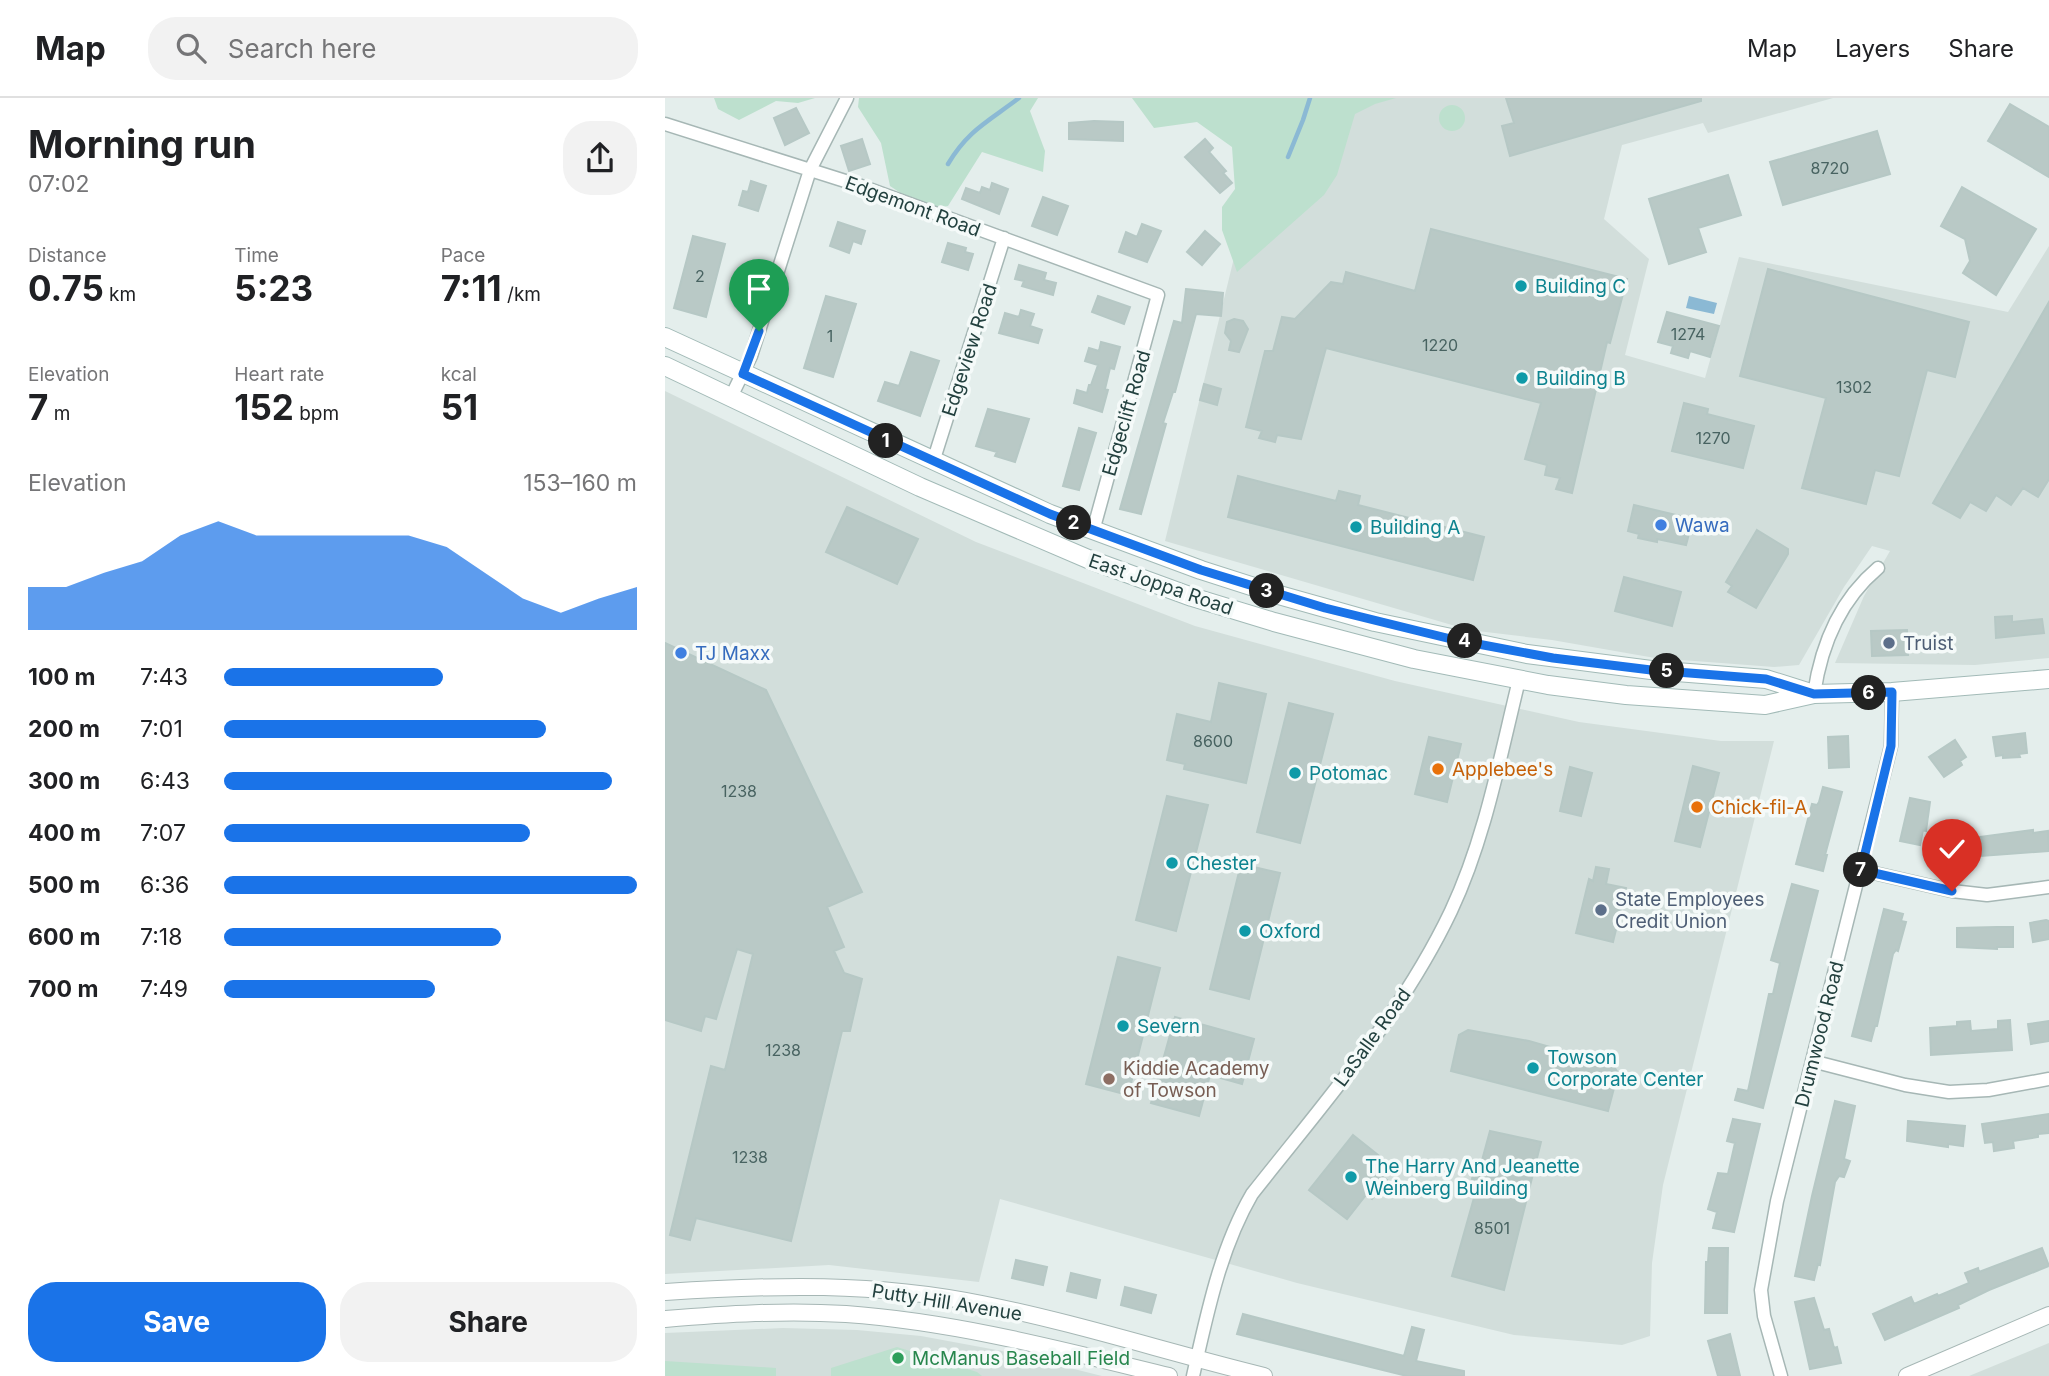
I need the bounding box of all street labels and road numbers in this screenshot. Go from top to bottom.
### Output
street label: Edgemont Road [842,171,984,242]
street label: Edgeview Road [937,281,1002,419]
street label: Edgeclift Road [1098,348,1155,479]
street label: East Joppa Road [1086,549,1236,620]
street label: Drumwood Road [1790,959,1849,1109]
street label: LaSalle Road [1329,984,1416,1091]
street label: Putty Hill Avenue [870,1279,1024,1326]

